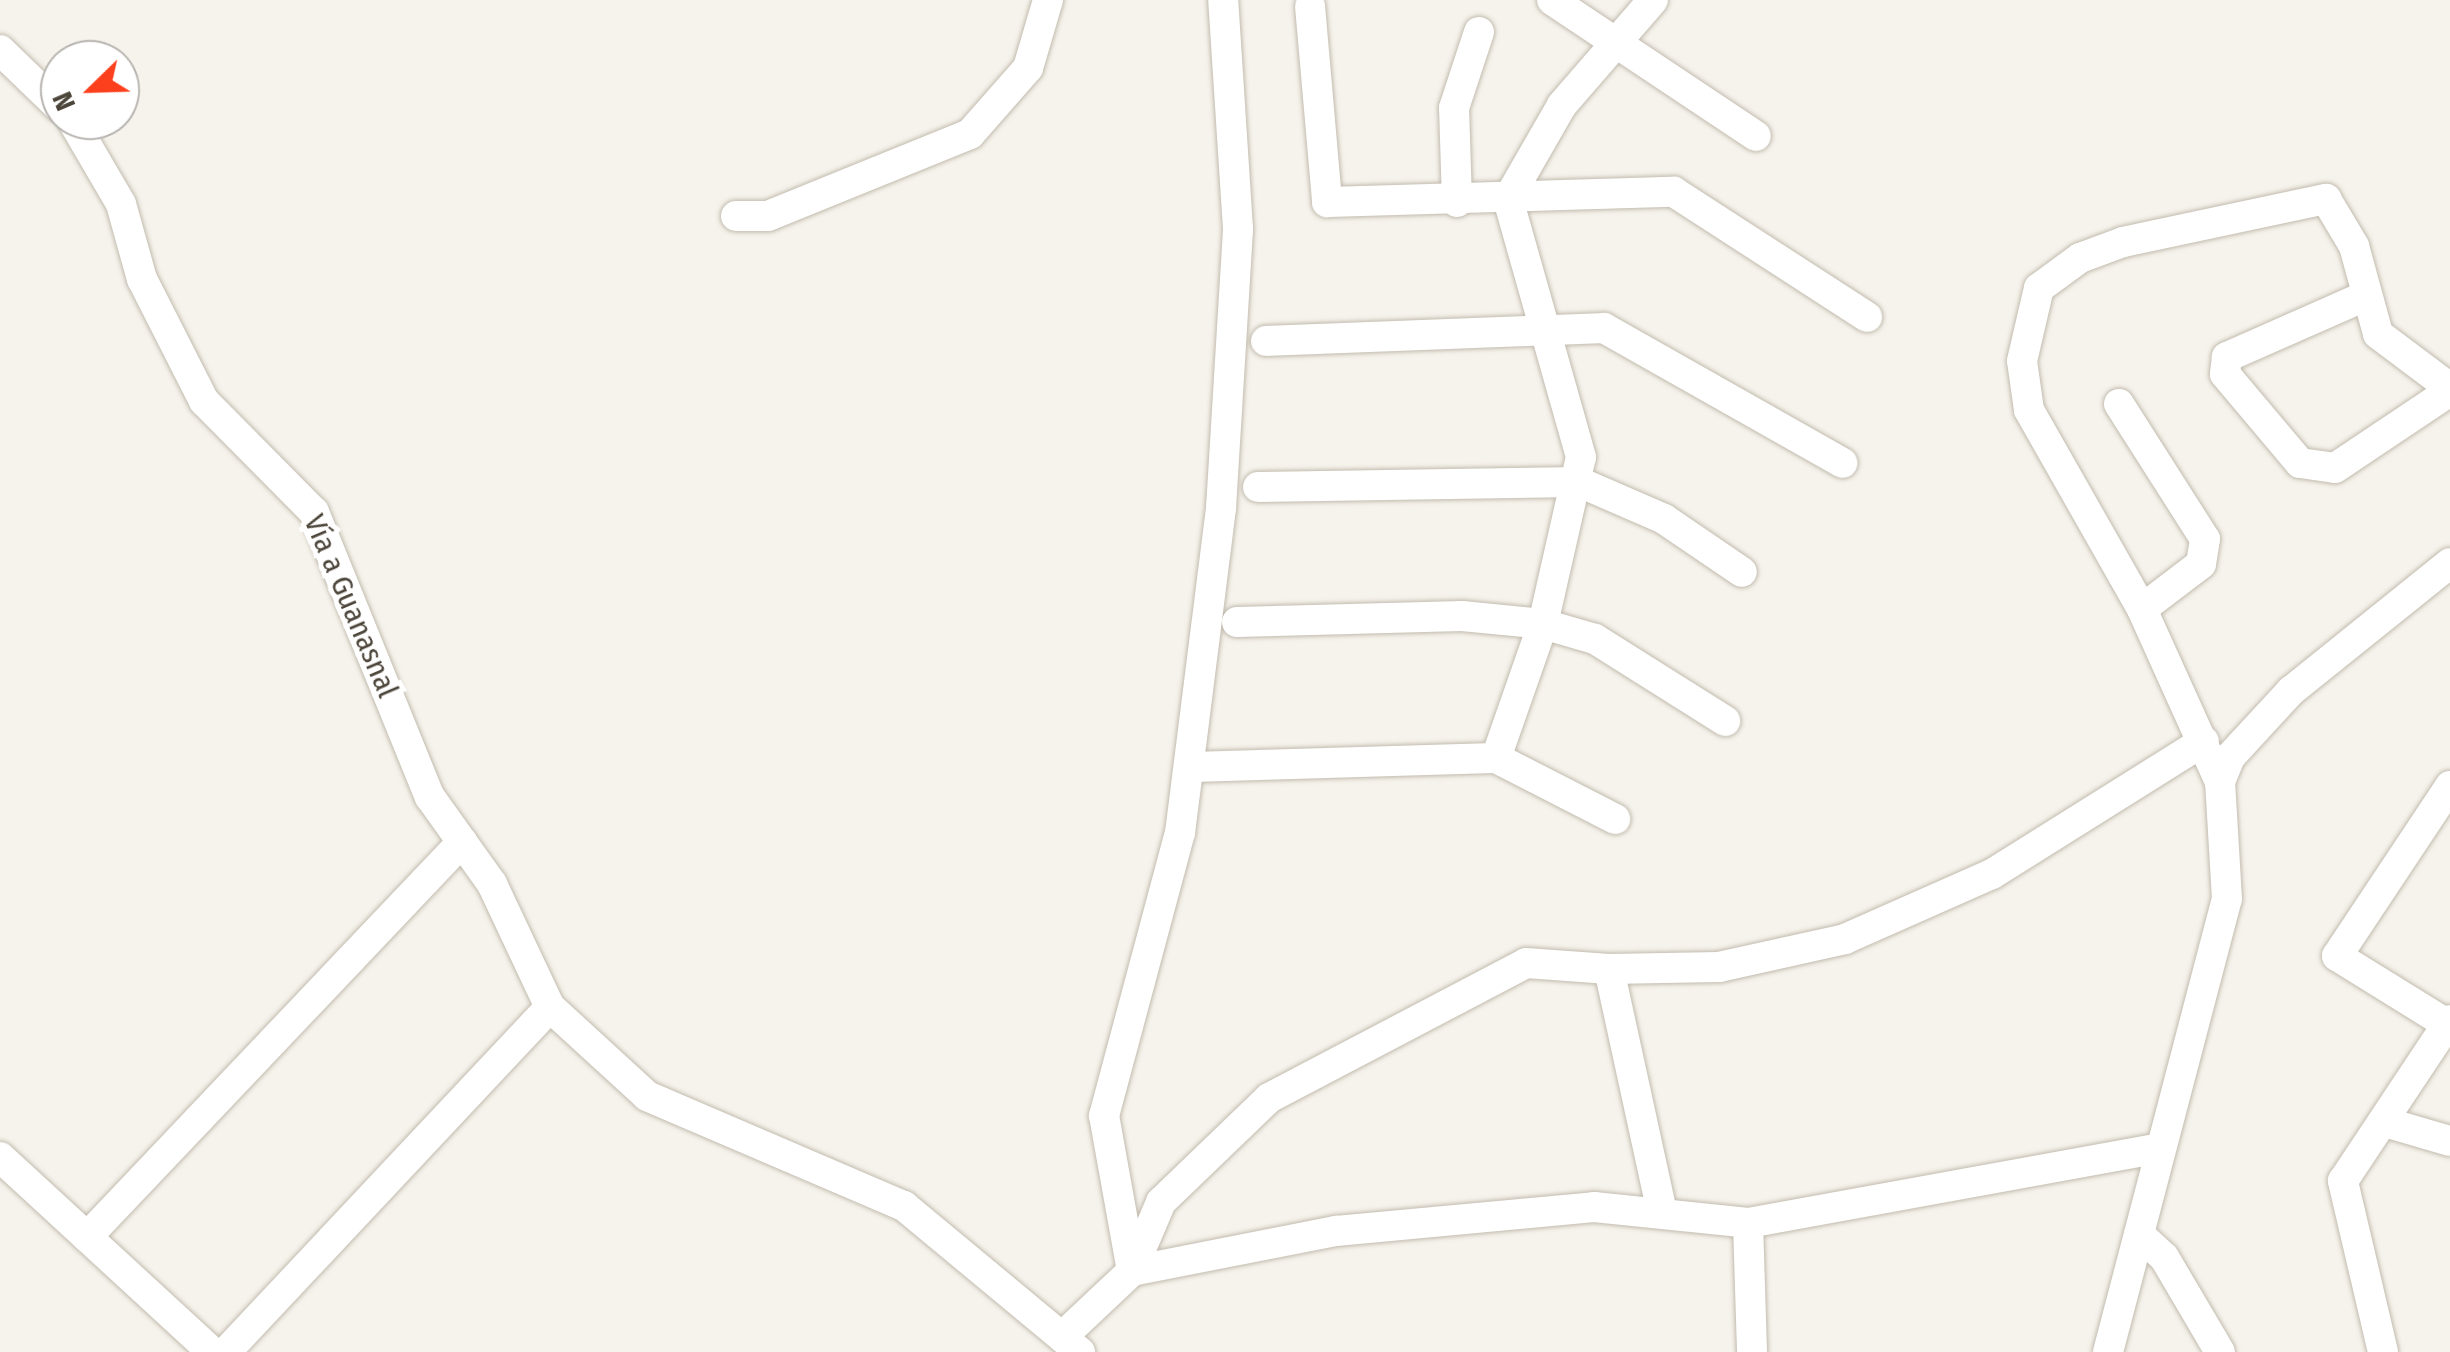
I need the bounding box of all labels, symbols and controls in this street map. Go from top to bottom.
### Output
north arrow [40,40,140,140]
text: N [45,87,82,115]
street label: Vía a Guanasnal [296,509,406,703]

